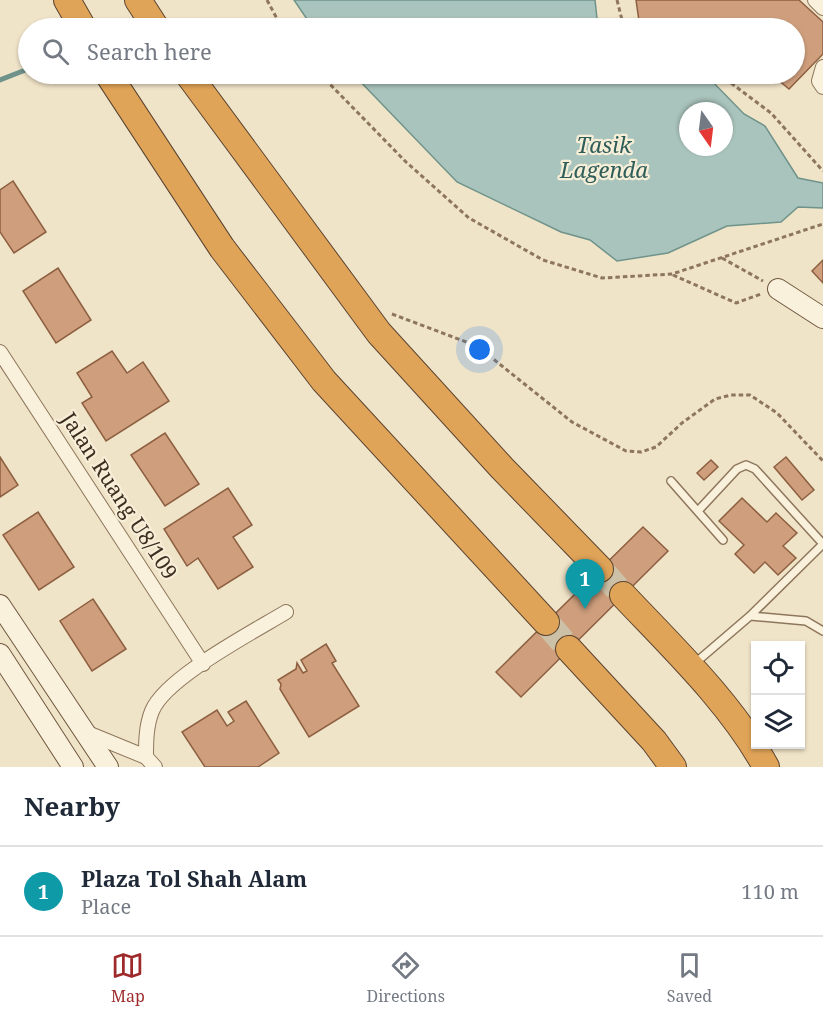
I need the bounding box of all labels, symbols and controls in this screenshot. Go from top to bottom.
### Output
search box [18,18,805,84]
icon: search [39,35,72,68]
text: Search here [87,36,212,66]
north arrow [679,102,733,156]
water label: Tasik Lagenda [559,129,648,184]
your location [465,335,494,364]
street label: Jalan Ruang U8/109 [55,406,184,584]
pin: 1 [566,560,604,609]
map controls [751,641,805,749]
button: locate [751,641,805,695]
button: layers [751,695,805,749]
text: Nearby [24,788,120,824]
text: Plaza Tol Shah Alam [81,863,307,893]
text: 1 [38,878,49,905]
text: 110 m [741,878,799,905]
text: Place [81,893,131,920]
tab: Map [111,949,145,1007]
tab: Directions [367,949,445,1007]
tab: Saved [667,949,712,1007]

